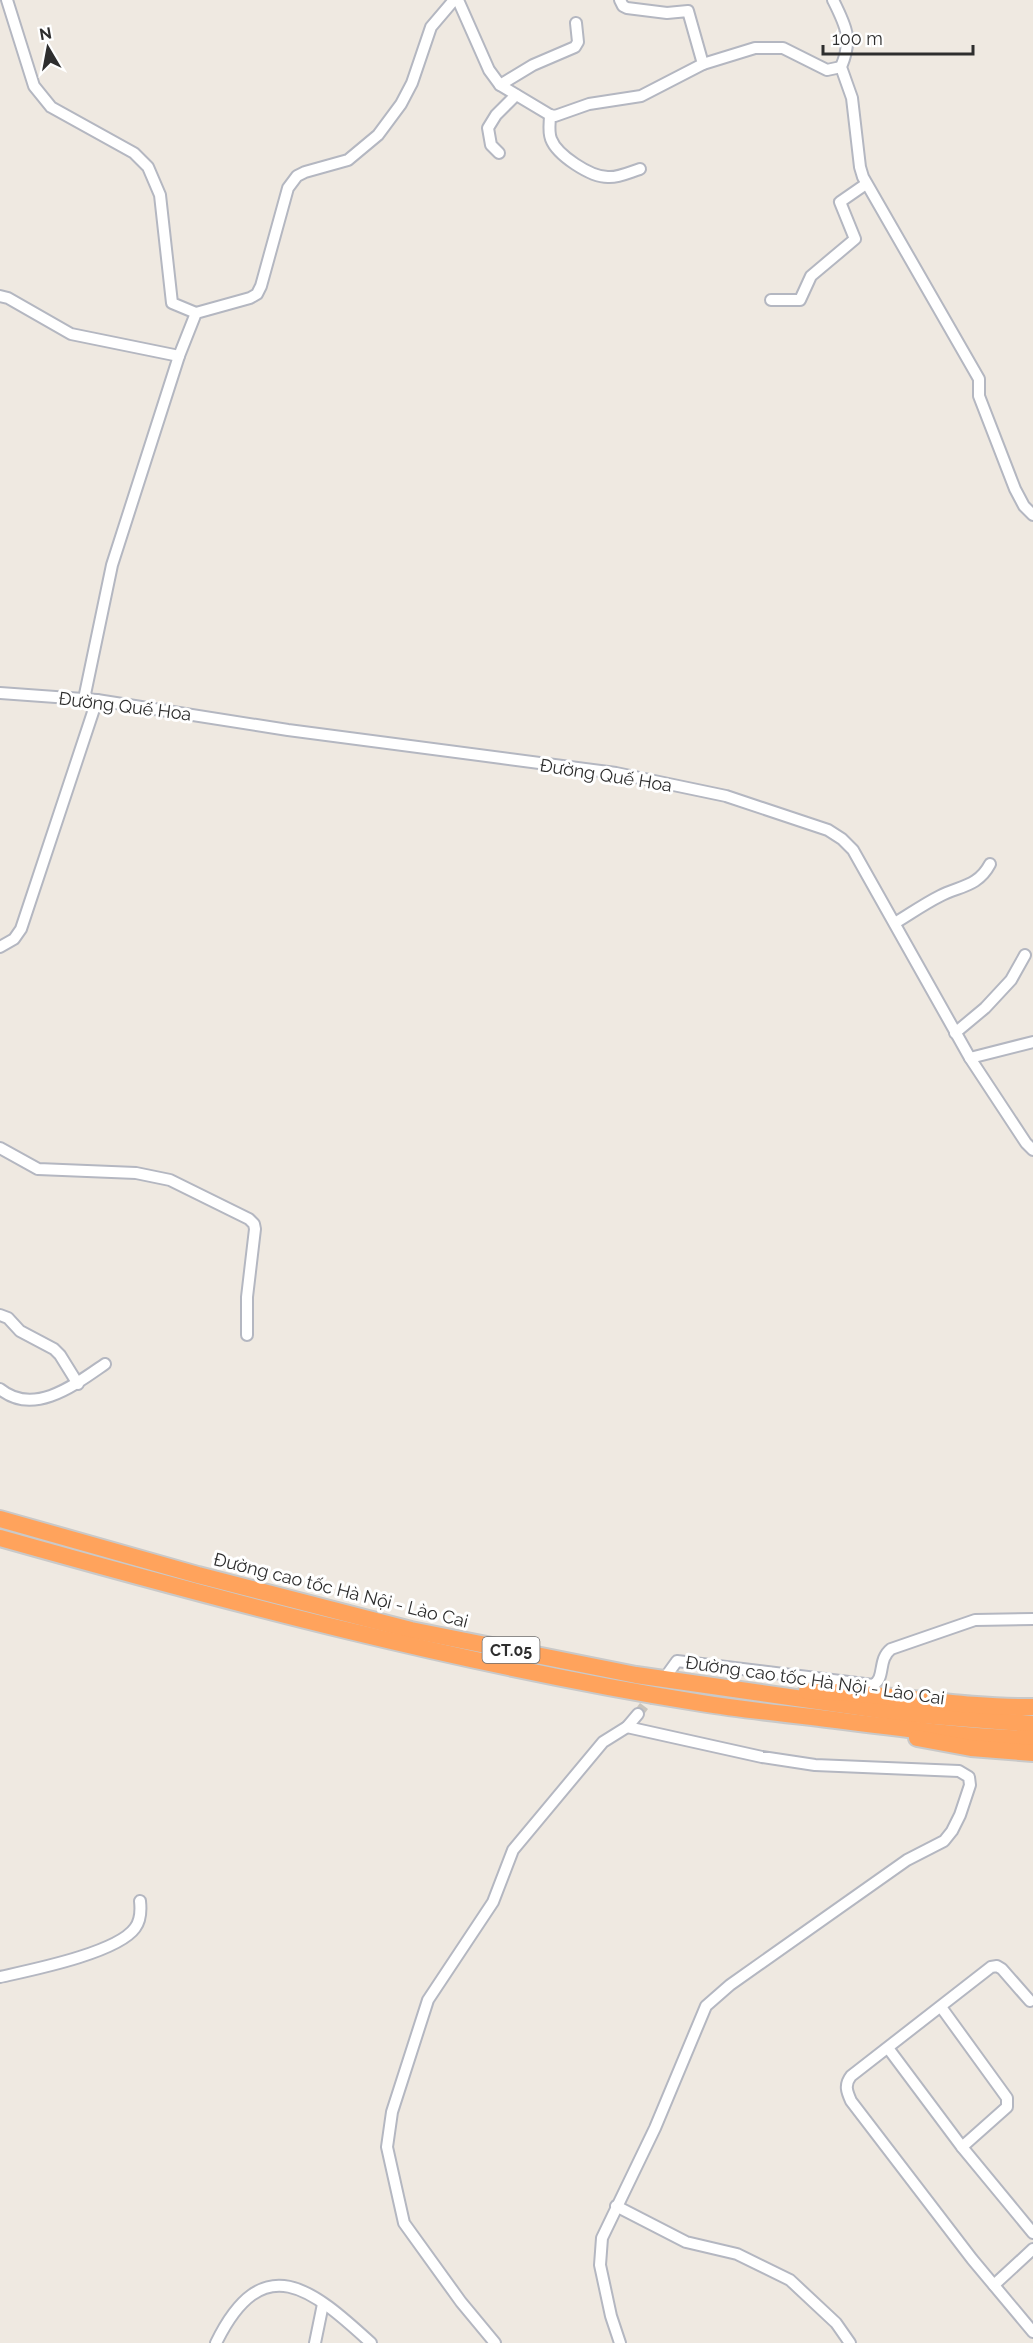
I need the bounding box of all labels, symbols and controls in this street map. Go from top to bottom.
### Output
north arrow [18,18,78,78]
scale bar [823,18,973,56]
text: N [38,23,53,44]
text: 100 m [832,28,883,49]
street label: Đường Quế Hoa [57,687,193,725]
street label: Đường Quế Hoa [538,754,674,796]
street label: Đường cao tốc Hà Nội - Lào Cai [212,1548,470,1632]
road number: CT.05 [482,1637,540,1663]
street label: Đường cao tốc Hà Nội - Lào Cai [684,1651,946,1709]

